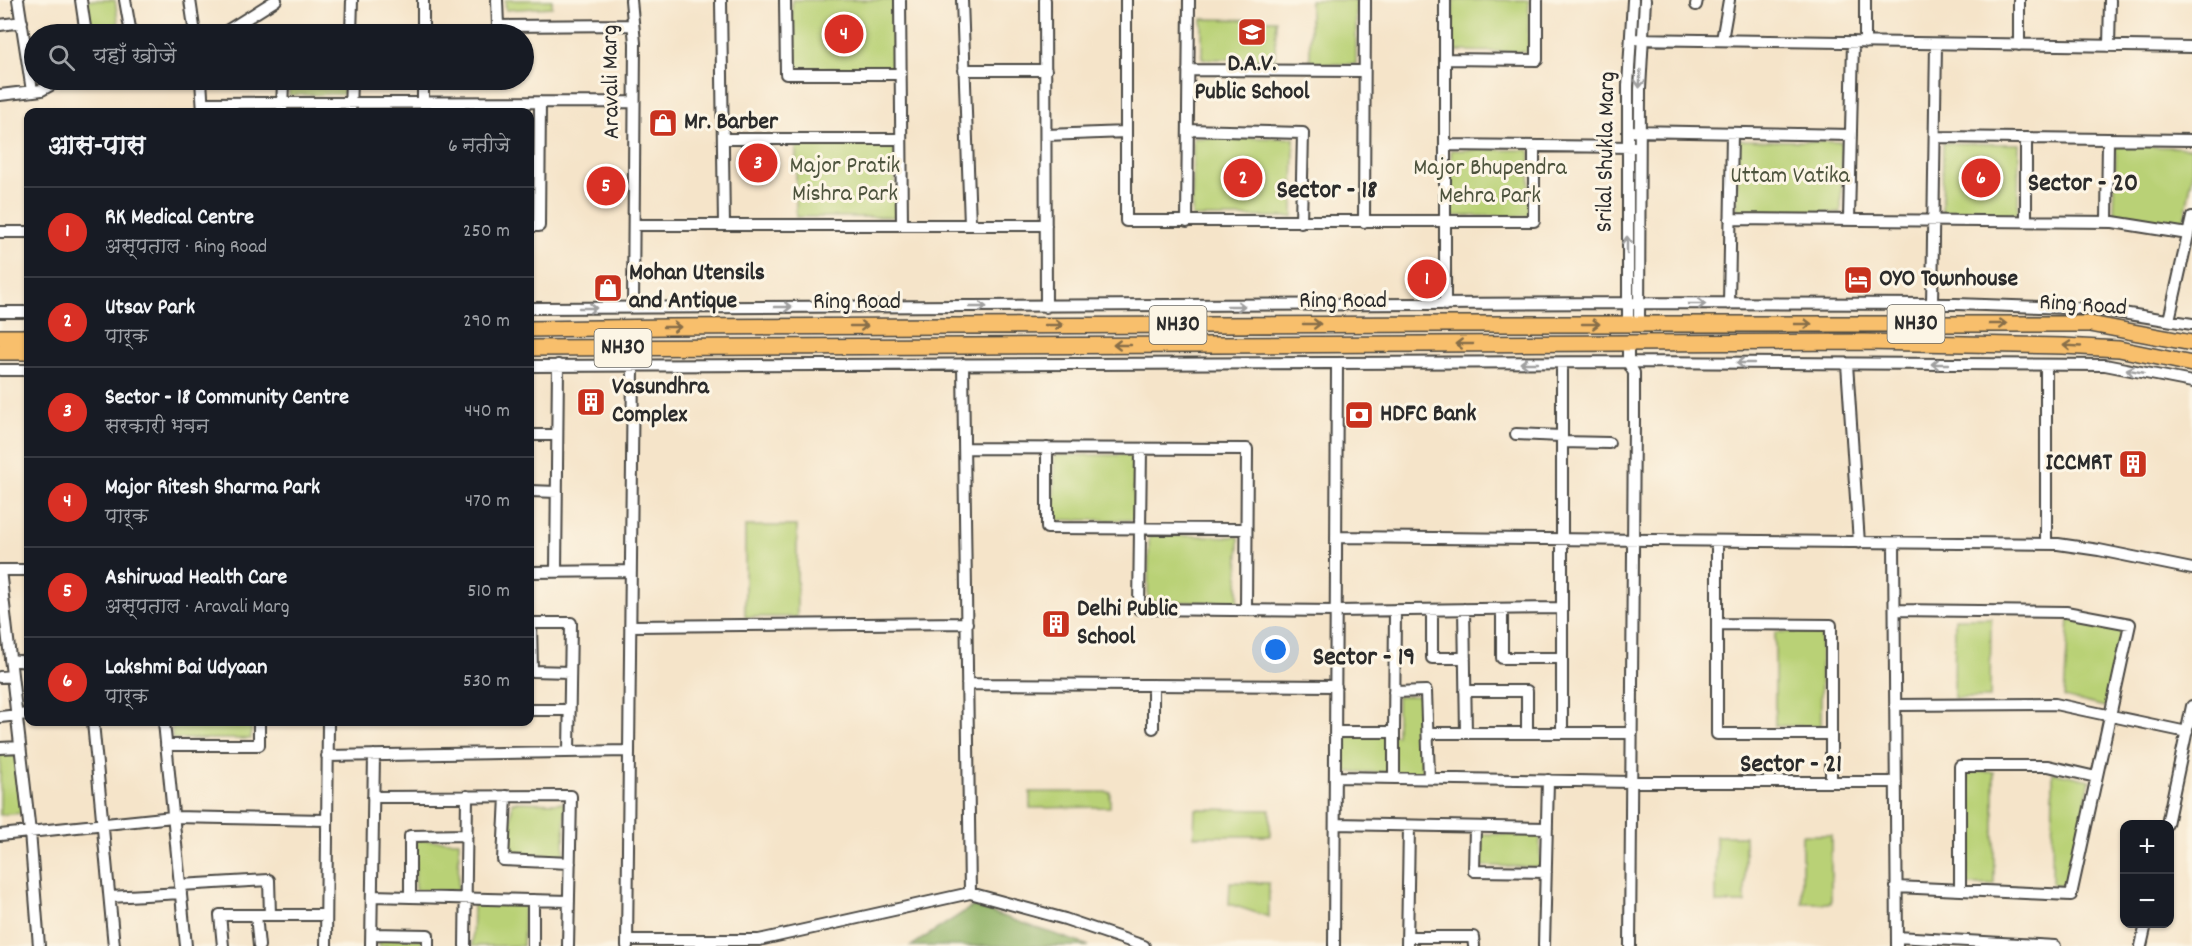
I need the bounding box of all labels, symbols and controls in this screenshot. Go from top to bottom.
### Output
pin: 4 [824,12,864,57]
school or university icon: D.A.V. Public School [1236,16,1268,48]
search box [24,24,534,90]
street label: Aravali Marg [594,24,630,140]
icon: search [45,41,78,74]
text: यहाँ खोजें [93,42,176,73]
place label: D.A.V. Public School [1194,48,1310,110]
one-way arrow [1635,69,1646,89]
street label: Srilal Shukla Marg [1589,71,1625,233]
place label: Mr. Barber [684,106,779,140]
shop icon: Mr. Barber [647,107,679,139]
text: आस-पास [48,129,145,166]
text: 6 नतीजे [448,133,510,161]
pin: 3 [738,140,777,186]
park label: Major Pratik Mishra Park [790,150,900,212]
park label: Major Bhupendra Mehra Park [1413,152,1568,214]
pin: 2 [1224,156,1262,201]
pin: 6 [1962,156,2000,201]
park label: Uttam Vatika [1730,160,1851,194]
pin: 5 [586,164,626,208]
district label: Sector - 20 [2028,166,2138,203]
district label: Sector - 18 [1276,173,1378,210]
text: RK Medical Centre [105,203,254,234]
text: 1 [65,218,70,246]
text: 250 m [463,218,510,246]
text: अस्पताल · Ring Road [105,234,267,262]
one-way arrow [1621,236,1633,256]
pin: 1 [1408,256,1446,302]
place label: Mohan Utensils and Antique [629,257,765,319]
place label: OYO Townhouse [1879,263,2019,297]
hotel icon: OYO Townhouse [1842,264,1874,296]
shop icon: Mohan Utensils and Antique [592,272,624,304]
street label: Ring Road [1299,285,1387,319]
street label: Ring Road [813,286,901,320]
street label: Ring Road [2038,286,2128,326]
text: Utsav Park [105,293,195,324]
one-way arrow [1687,298,1707,309]
one-way arrow [1225,300,1245,312]
one-way arrow [772,301,792,313]
one-way arrow [967,301,987,313]
one-way arrow [577,302,597,314]
road number: NH30 [1888,305,1944,343]
road number: NH30 [1150,306,1206,344]
text: 2 [63,308,72,336]
text: 290 m [463,308,510,336]
one-way arrow [1301,318,1321,330]
one-way arrow [1580,318,1600,330]
one-way arrow [1792,318,1812,330]
one-way arrow [1987,318,2007,330]
one-way arrow [1043,319,1063,331]
one-way arrow [848,320,868,332]
one-way arrow [661,321,681,332]
text: पार्क [105,324,148,352]
road number: NH30 [594,329,652,367]
one-way arrow [1455,338,1475,350]
one-way arrow [1113,340,1133,351]
one-way arrow [2063,341,2082,352]
one-way arrow [1520,357,1540,369]
one-way arrow [1736,357,1756,369]
one-way arrow [1931,358,1951,370]
one-way arrow [2125,365,2145,376]
place label: Vasundhra Complex [612,371,709,433]
text: Sector - 18 Community Centre [105,383,349,414]
building icon: Vasundhra Complex [575,386,607,418]
text: 3 [63,398,72,426]
text: 440 m [464,398,510,426]
place label: HDFC Bank [1380,398,1476,432]
bank icon: HDFC Bank [1343,399,1375,431]
text: सरकारी भवन [105,414,209,442]
place label: ICCMRT [2045,447,2112,481]
building icon: ICCMRT [2117,448,2149,480]
text: Major Ritesh Sharma Park [105,473,320,504]
text: 4 [63,488,72,516]
text: 470 m [465,488,510,516]
text: पार्क [105,504,148,532]
text: Ashirwad Health Care [105,563,287,594]
text: 5 [63,578,72,606]
text: 510 m [467,578,510,606]
place label: Delhi Public School [1077,593,1178,655]
text: अस्पताल · Aravali Marg [105,594,290,622]
building icon: Delhi Public School [1040,608,1072,640]
your location [1261,635,1290,664]
district label: Sector - 19 [1313,640,1415,677]
text: Lakshmi Bai Udyaan [105,653,267,684]
text: 6 [63,668,72,696]
text: 530 m [463,668,510,696]
text: पार्क [105,684,148,712]
district label: Sector - 21 [1740,747,1842,784]
map controls [2120,820,2174,928]
button: + [2120,820,2174,874]
button: − [2120,874,2174,928]

